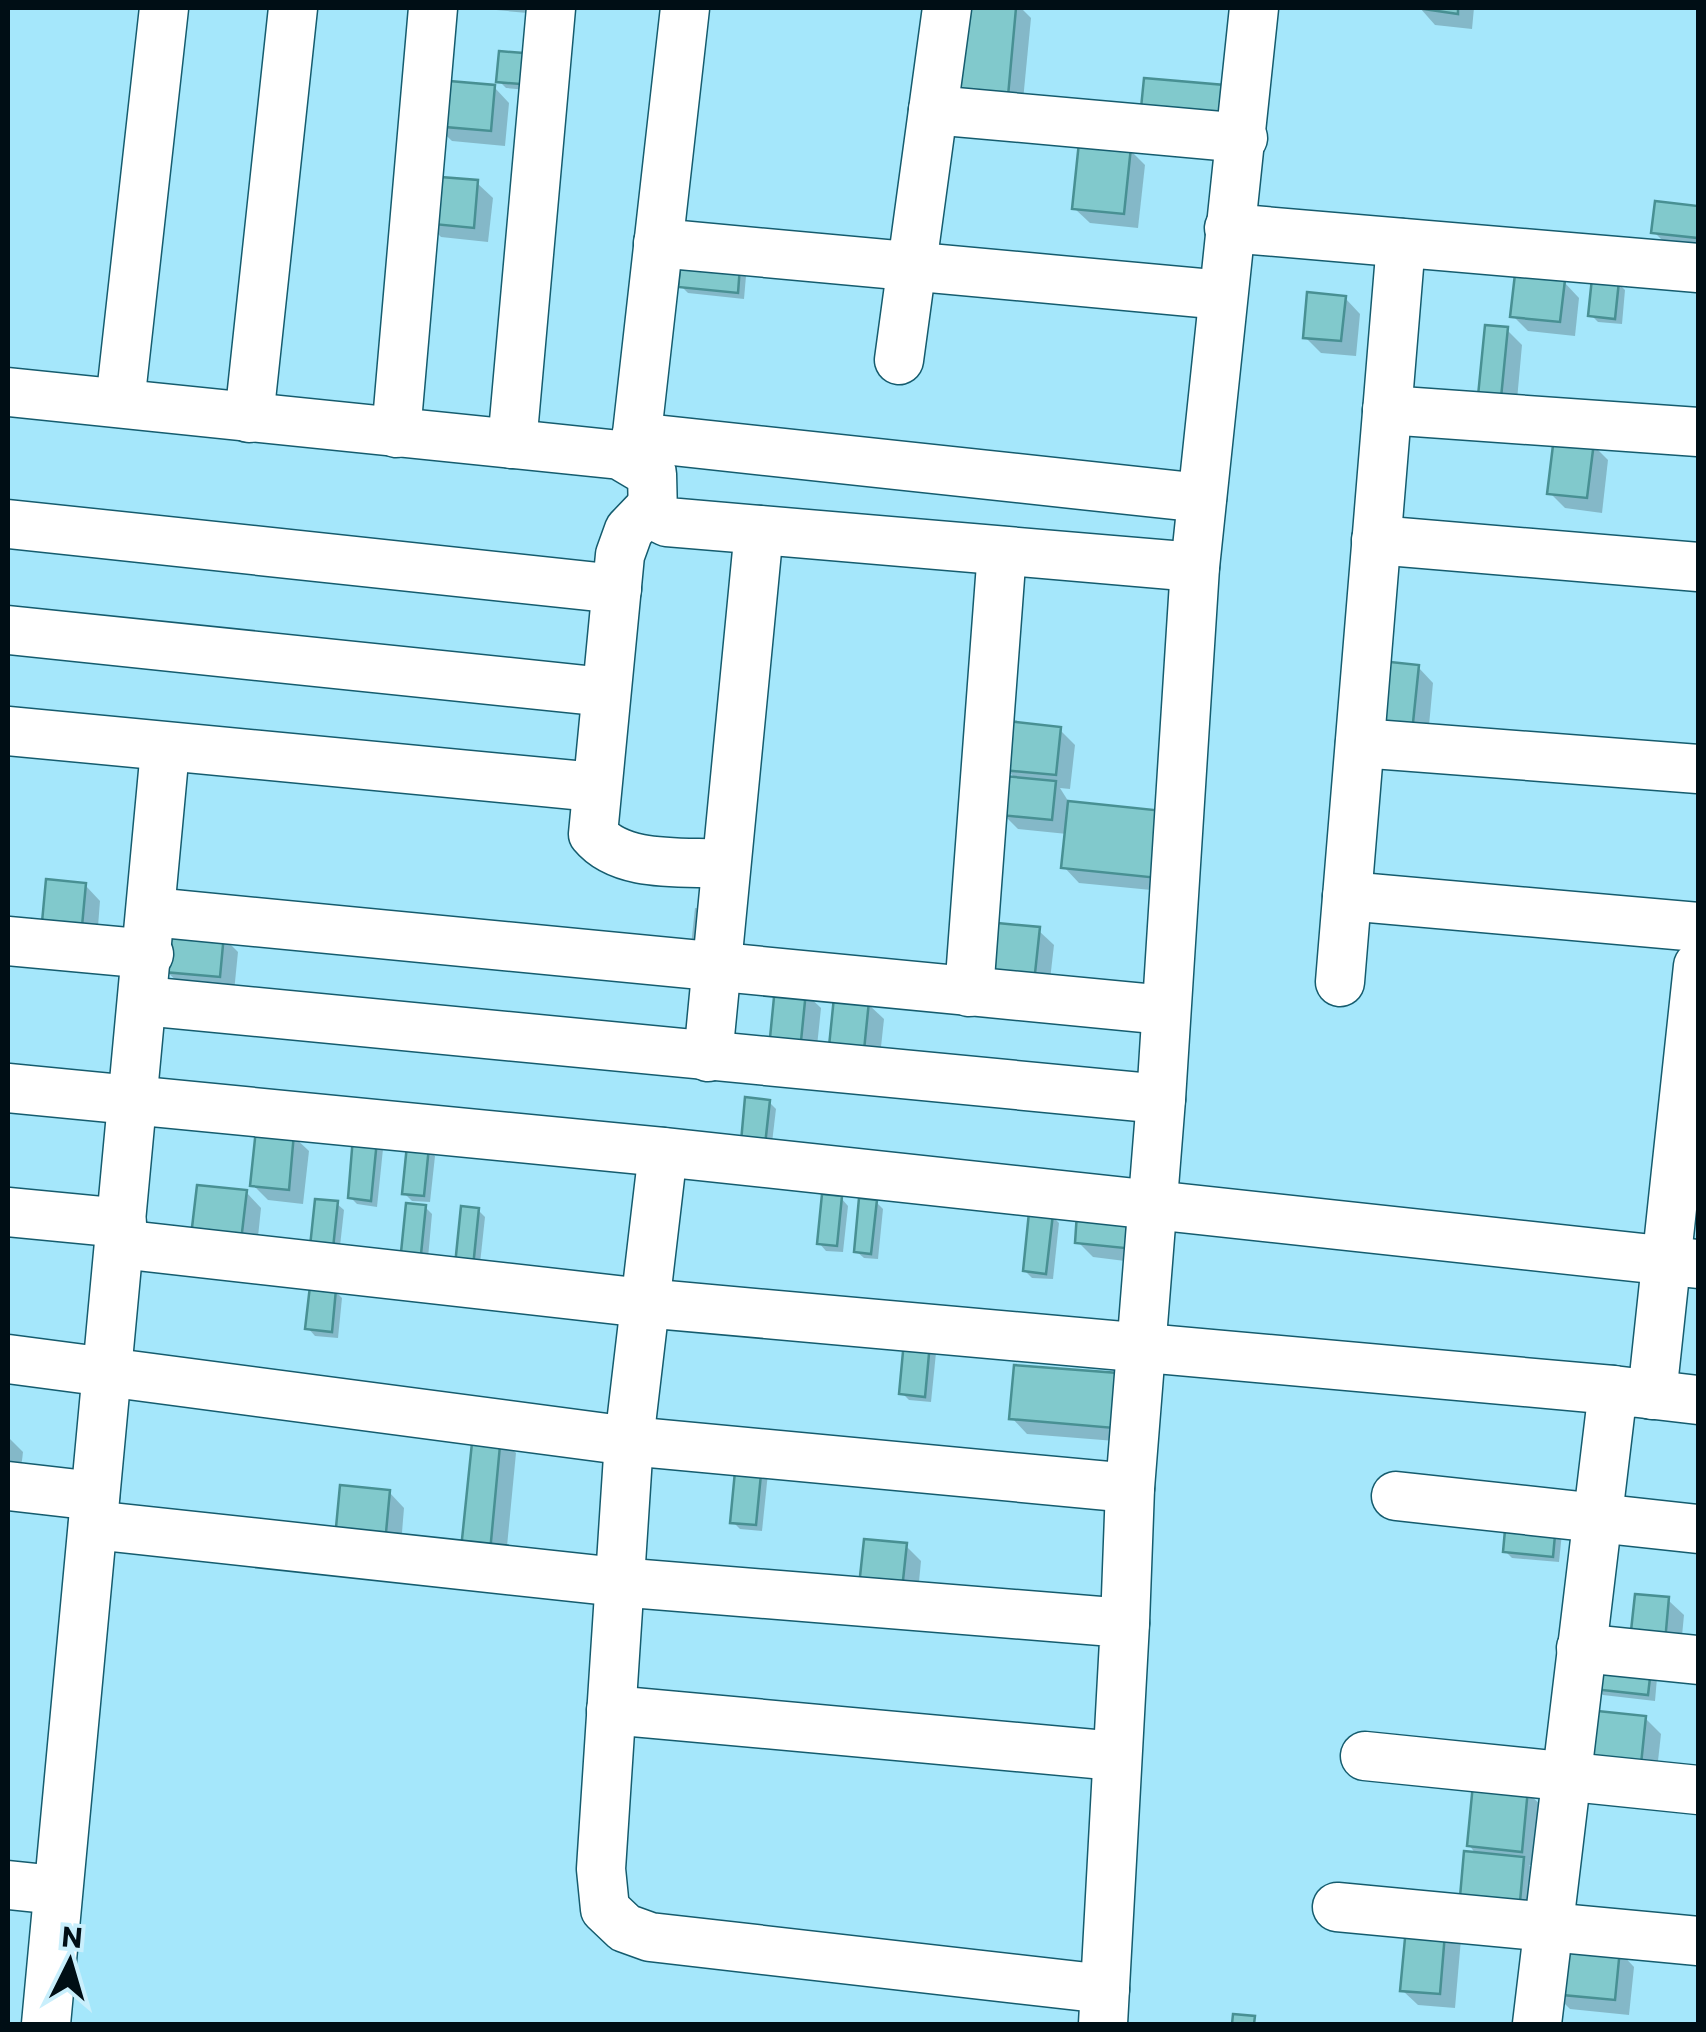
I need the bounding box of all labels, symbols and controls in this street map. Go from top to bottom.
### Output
north arrow [20,1912,120,2012]
text: N [60,1918,84,1954]

